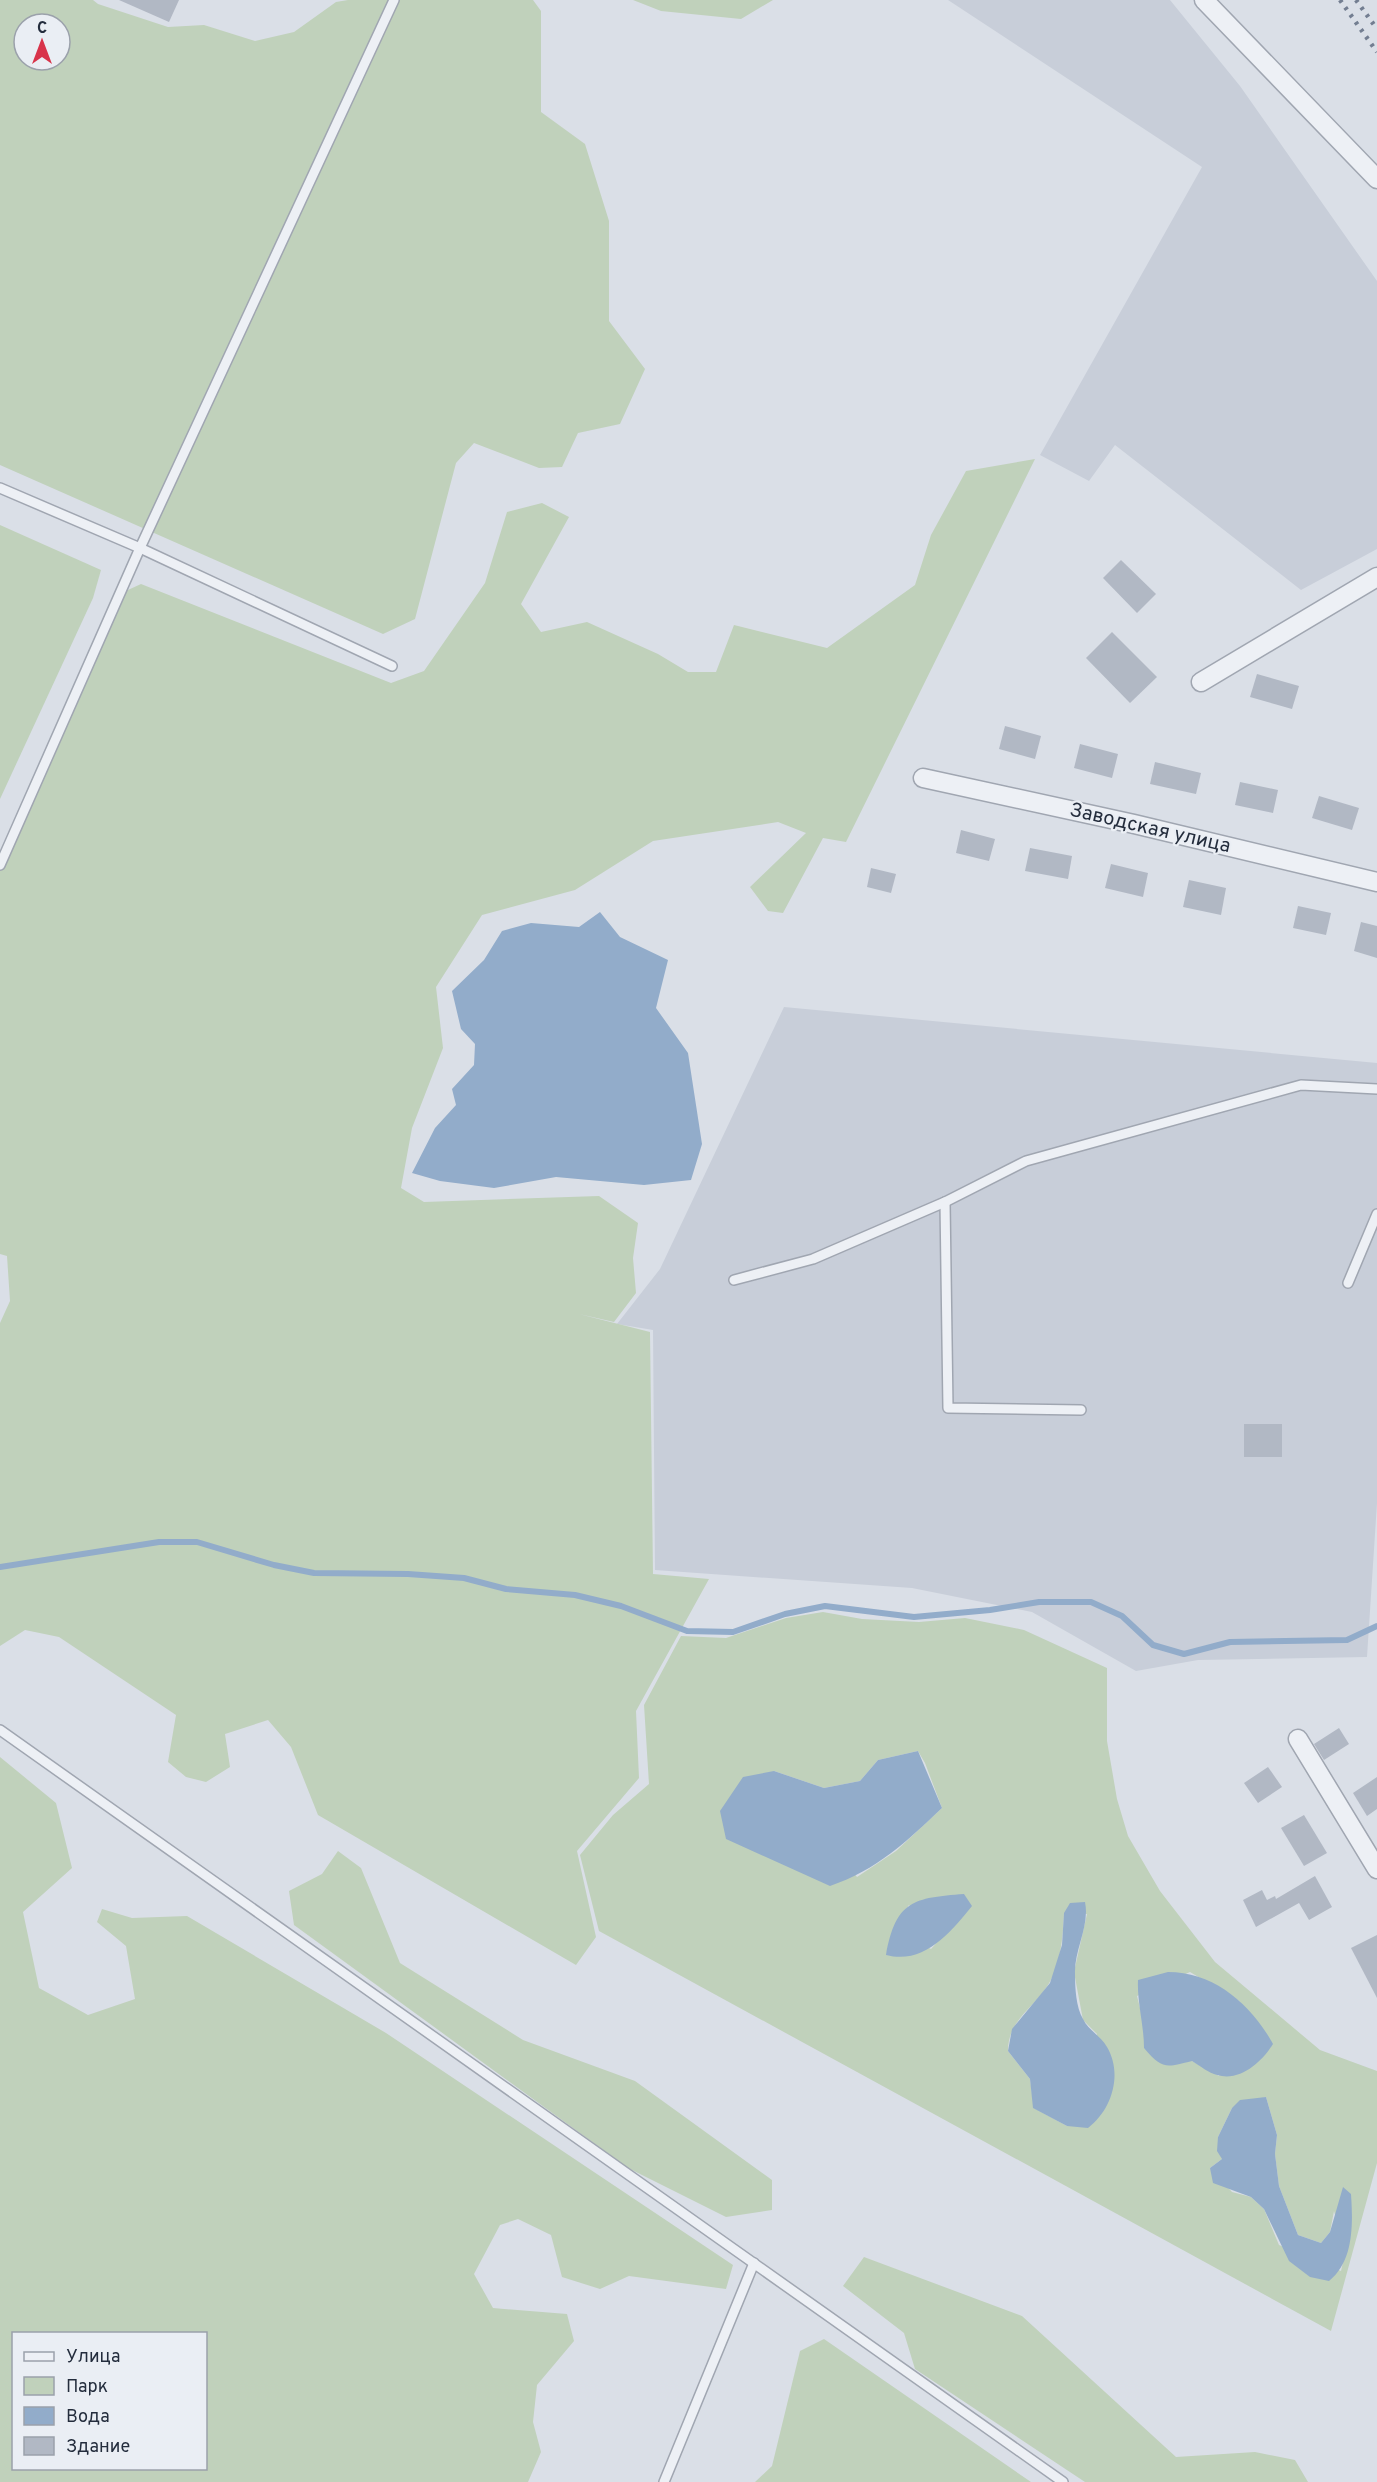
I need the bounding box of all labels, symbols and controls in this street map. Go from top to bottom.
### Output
north arrow [12,12,72,72]
text: С [37,19,47,39]
street label: Заводская улица [1067,798,1233,860]
legend [12,2332,207,2470]
text: Улица [66,2346,120,2369]
text: Парк [66,2376,108,2399]
text: Вода [66,2406,110,2429]
text: Здание [66,2436,130,2459]

